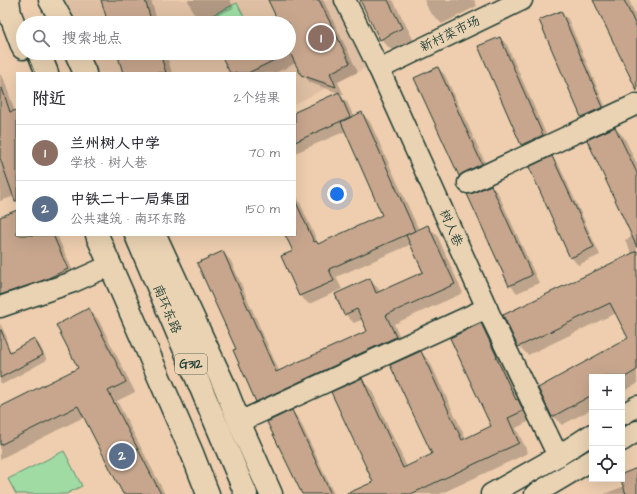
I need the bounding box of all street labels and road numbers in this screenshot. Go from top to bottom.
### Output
street label: 新村菜市场 [417,12,483,56]
street label: 树人巷 [435,207,467,249]
street label: 南环东路 [149,282,185,336]
road number: G312 [175,354,207,374]

